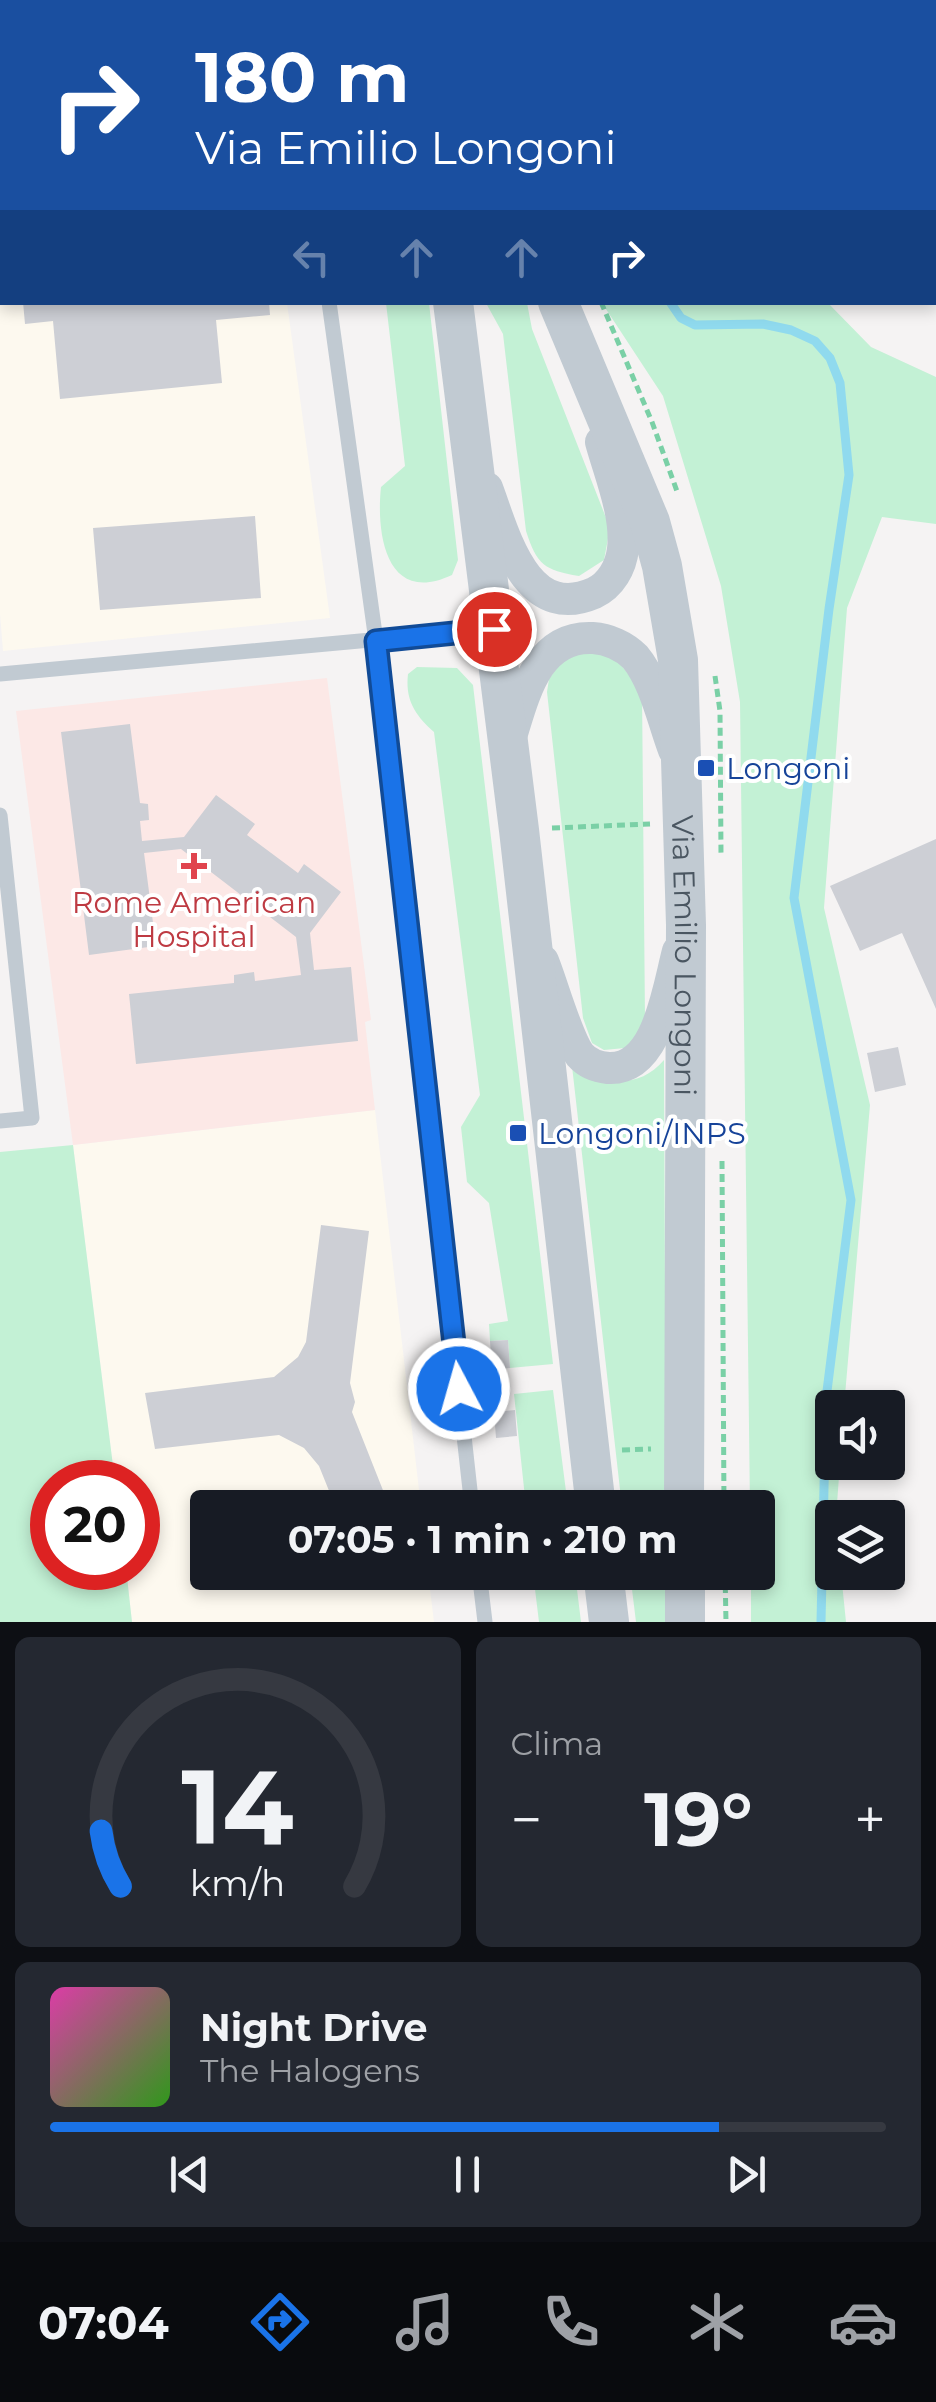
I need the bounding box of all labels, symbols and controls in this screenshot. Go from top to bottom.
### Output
text: 180 m [195,34,409,120]
icon: right [30,40,160,170]
text: Via Emilio Longoni [195,120,617,175]
icon: left [284,230,339,285]
icon: ahead [389,230,444,285]
icon: ahead [494,230,549,285]
icon: right [599,230,654,285]
pin [452,587,537,672]
icon: arrive [467,602,522,657]
place label: Longoni [726,750,850,787]
marker: Longoni [695,757,717,779]
street label: Via Emilio Longoni [664,814,705,1096]
marker: Rome American Hospital [181,853,207,879]
place label: Rome American Hospital [72,884,316,955]
place label: Longoni/INPS [538,1115,746,1152]
marker: Longoni/INPS [507,1122,529,1144]
position arrow [407,1337,511,1441]
map controls [815,1390,905,1590]
button: sound [815,1390,905,1480]
speed limit sign: 20 [30,1460,160,1590]
button: layers [815,1500,905,1590]
text: 07:05 · 1 min · 210 m [288,1516,677,1563]
text: Clima [511,1724,603,1763]
text: 14 [182,1743,294,1870]
text: 19° [644,1773,753,1865]
text: − [511,1786,542,1853]
text: + [854,1786,886,1853]
text: km/h [190,1861,285,1905]
text: Night Drive [200,2004,427,2051]
text: The Halogens [200,2051,420,2090]
icon: previous [162,2147,217,2202]
icon: pause [440,2147,495,2202]
icon: next [719,2147,774,2202]
icon: directions [245,2287,315,2357]
icon: music [390,2287,460,2357]
icon: phone [536,2287,606,2357]
icon: climate [682,2287,752,2357]
icon: car [828,2287,898,2357]
text: 07:04 [38,2295,169,2350]

